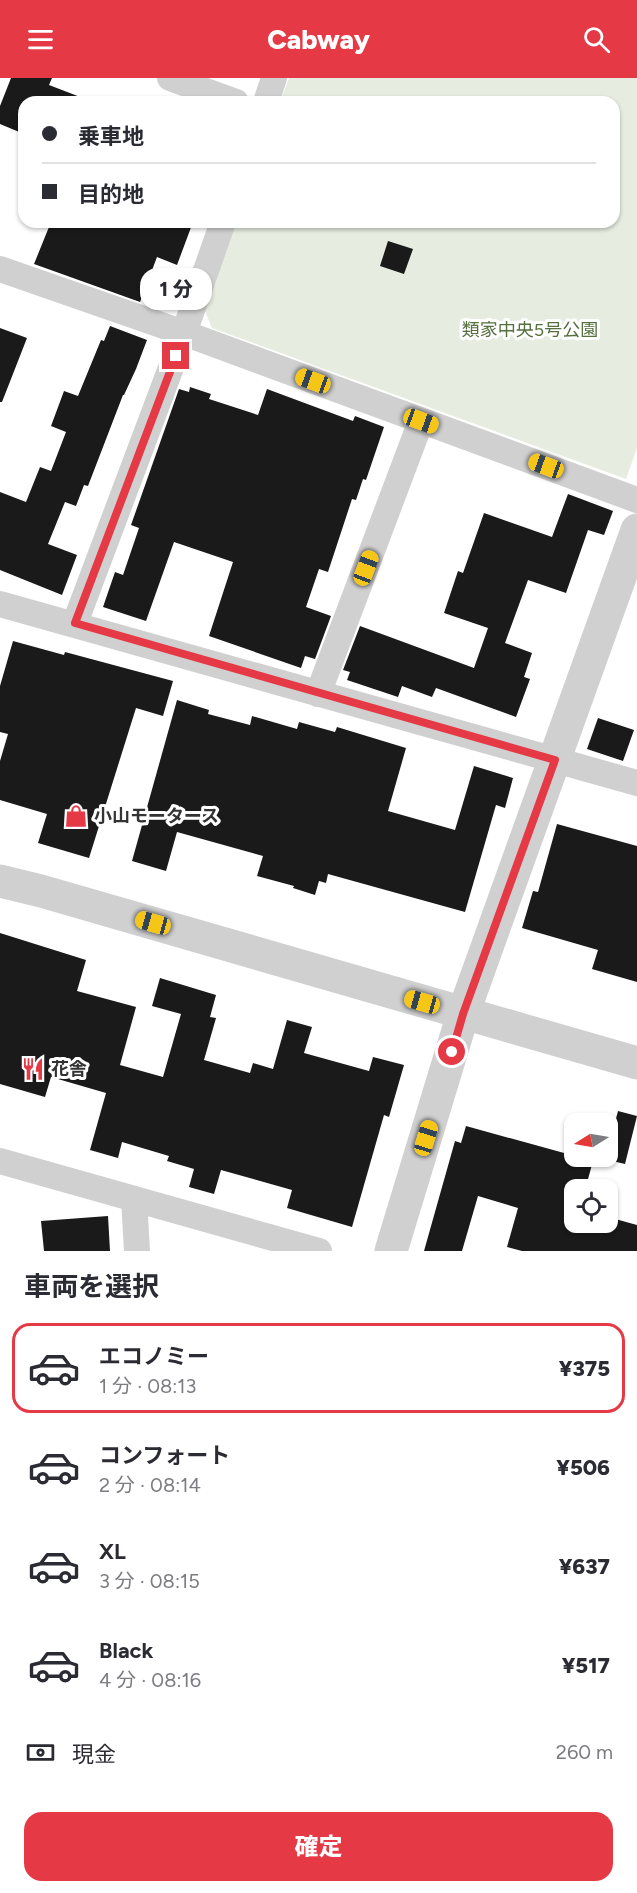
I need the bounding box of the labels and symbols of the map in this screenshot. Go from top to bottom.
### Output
callout: 1 分 [140,269,212,311]
park label: 類家中央5号公園 [462,319,598,341]
route end [162,342,189,369]
car [293,366,333,396]
car [401,406,441,436]
car [526,451,566,481]
car [351,548,381,588]
shop icon: 小山モータース [63,803,89,829]
place label: 小山モータース [94,805,219,827]
car [133,909,173,937]
car [402,988,442,1016]
route start [438,1038,465,1065]
restaurant icon: 花舎 [20,1056,46,1082]
place label: 花舎 [51,1058,87,1080]
north arrow [564,1113,618,1167]
car [412,1118,440,1158]

